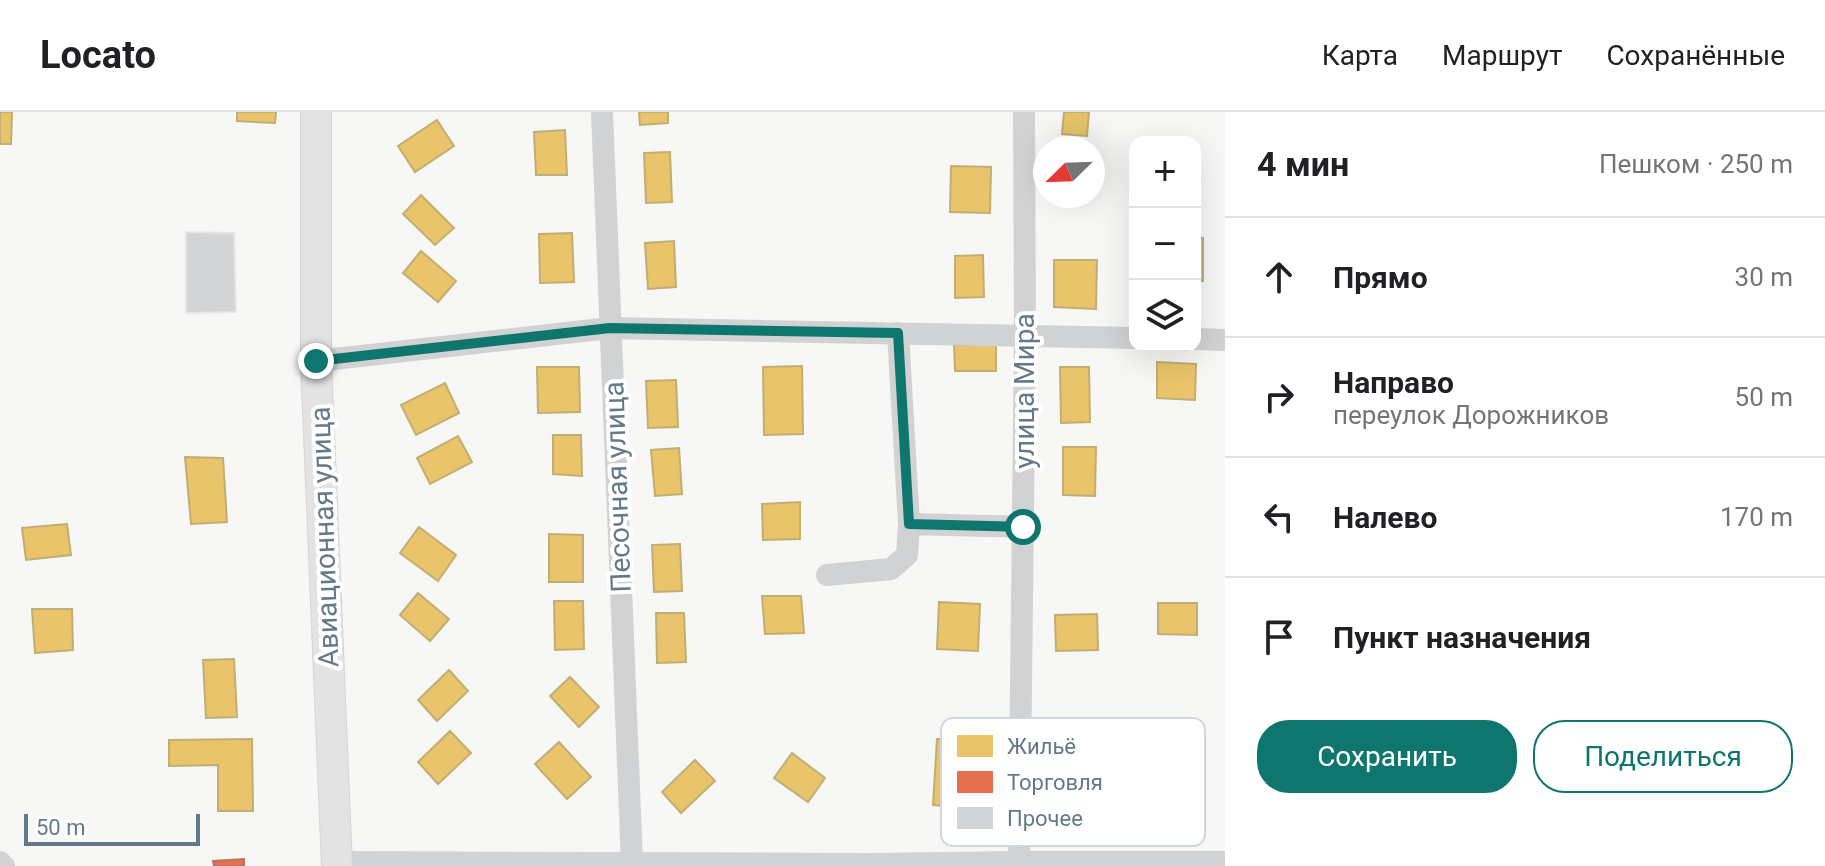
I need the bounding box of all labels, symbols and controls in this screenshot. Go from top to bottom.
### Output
text: Locato [40,33,156,77]
text: Карта [1322,39,1398,72]
text: Маршрут [1442,39,1562,72]
text: Сохранённые [1606,39,1785,72]
north arrow [1033,136,1105,208]
map controls [1129,136,1201,352]
button: + [1129,136,1201,208]
text: 4 мин [1257,144,1349,184]
text: Пешком · 250 m [1599,149,1793,179]
button: − [1129,208,1201,280]
icon: ahead [1257,255,1301,299]
text: Прямо [1333,260,1428,295]
text: 30 m [1735,262,1793,292]
button: layers [1129,280,1201,352]
street label: улица Мира [1008,313,1041,469]
route end [298,343,334,379]
text: Направо [1333,365,1454,400]
icon: right [1257,375,1301,419]
street label: Песочная улица [597,381,638,593]
text: 50 m [1735,382,1793,412]
text: переулок Дорожников [1333,400,1609,430]
street label: Авиационная улица [303,406,346,668]
icon: left [1257,495,1301,539]
text: Налево [1333,500,1437,535]
text: 170 m [1720,502,1793,532]
route start [1005,509,1041,545]
icon: arrive [1257,615,1301,659]
text: Пункт назначения [1333,620,1591,655]
legend [941,718,1205,846]
button: Сохранить [1257,720,1517,793]
button: Поделиться [1533,720,1793,793]
text: Жильё [1007,734,1076,759]
text: Торговля [1007,770,1103,795]
text: Прочее [1007,806,1083,831]
scale bar [24,810,200,846]
text: 50 m [36,815,85,840]

